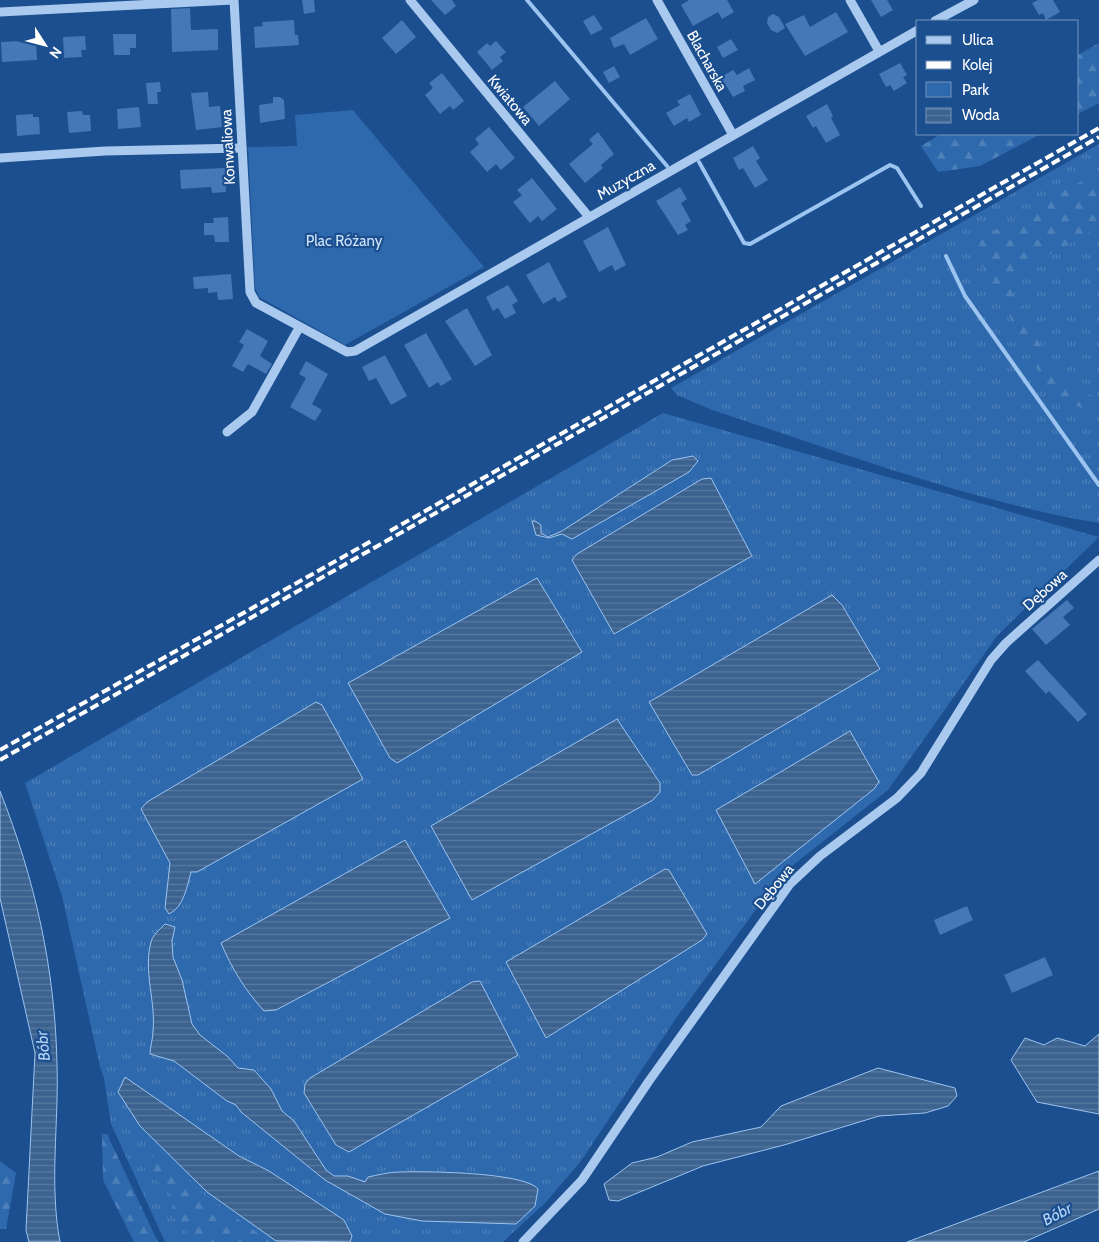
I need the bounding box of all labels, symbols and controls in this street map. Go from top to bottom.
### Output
north arrow [20,20,70,70]
legend [916,20,1079,135]
street label: Blacharska [683,28,731,95]
text: Ulica [962,31,994,49]
text: N [45,43,66,62]
text: Kolej [962,56,993,74]
street label: Kwiatowa [484,71,537,129]
text: Park [962,81,989,99]
text: Woda [962,106,1000,124]
street label: Konwaliowa [217,108,239,185]
street label: Muzyczna [594,156,659,204]
park label: Plac Różany [306,232,383,250]
street label: Dębowa [1019,565,1071,614]
street label: Dębowa [750,860,798,913]
water label: Bóbr [32,1029,54,1062]
water label: Bóbr [1039,1198,1076,1230]

